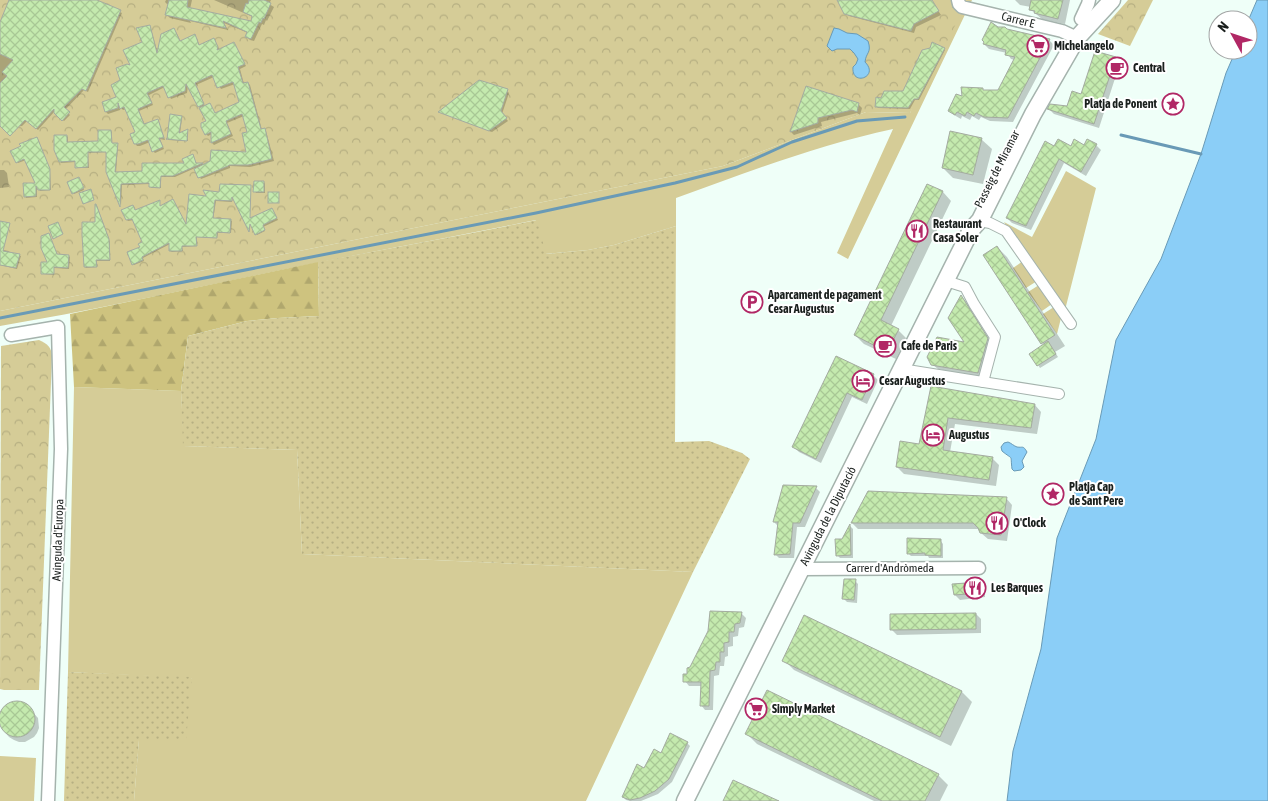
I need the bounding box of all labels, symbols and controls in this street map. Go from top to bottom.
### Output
street label: Carrer E [1000,9,1036,31]
north arrow [1208,10,1258,60]
text: N [1214,18,1232,35]
supermarket icon: Michelangelo [1026,34,1050,58]
place label: Michelangelo [1054,39,1115,53]
cafe icon: Central [1105,56,1129,80]
place label: Central [1133,61,1166,75]
place icon: Platja de Ponent [1161,92,1185,116]
place label: Platja de Ponent [1084,97,1158,111]
street label: Passeig de Miramar [971,128,1023,210]
place label: Restaurant Casa Soler [933,217,982,245]
restaurant icon: Restaurant Casa Soler [905,219,929,243]
place label: Aparcament de pagament Cesar Augustus [767,288,882,316]
parking icon: Aparcament de pagament Cesar Augustus [740,290,764,314]
cafe icon: Cafe de Paris [873,334,897,358]
place label: Cafe de Paris [901,339,958,353]
hotel icon: Cesar Augustus [851,369,875,393]
place label: Cesar Augustus [879,374,946,388]
hotel icon: Augustus [921,423,945,447]
place label: Augustus [948,428,990,442]
street label: Avinguda de la Diputació [797,464,859,568]
place label: Platja Cap de Sant Pere [1069,480,1124,508]
place icon: Platja Cap de Sant Pere [1041,482,1065,506]
street label: Avinguda d'Europa [50,499,66,581]
restaurant icon: O'Clock [985,511,1009,535]
place label: O'Clock [1013,516,1047,530]
street label: Carrer d'Andròmeda [846,561,934,575]
restaurant icon: Les Barques [963,576,987,600]
place label: Les Barques [991,581,1044,595]
supermarket icon: Simply Market [744,697,768,721]
place label: Simply Market [772,702,835,716]

